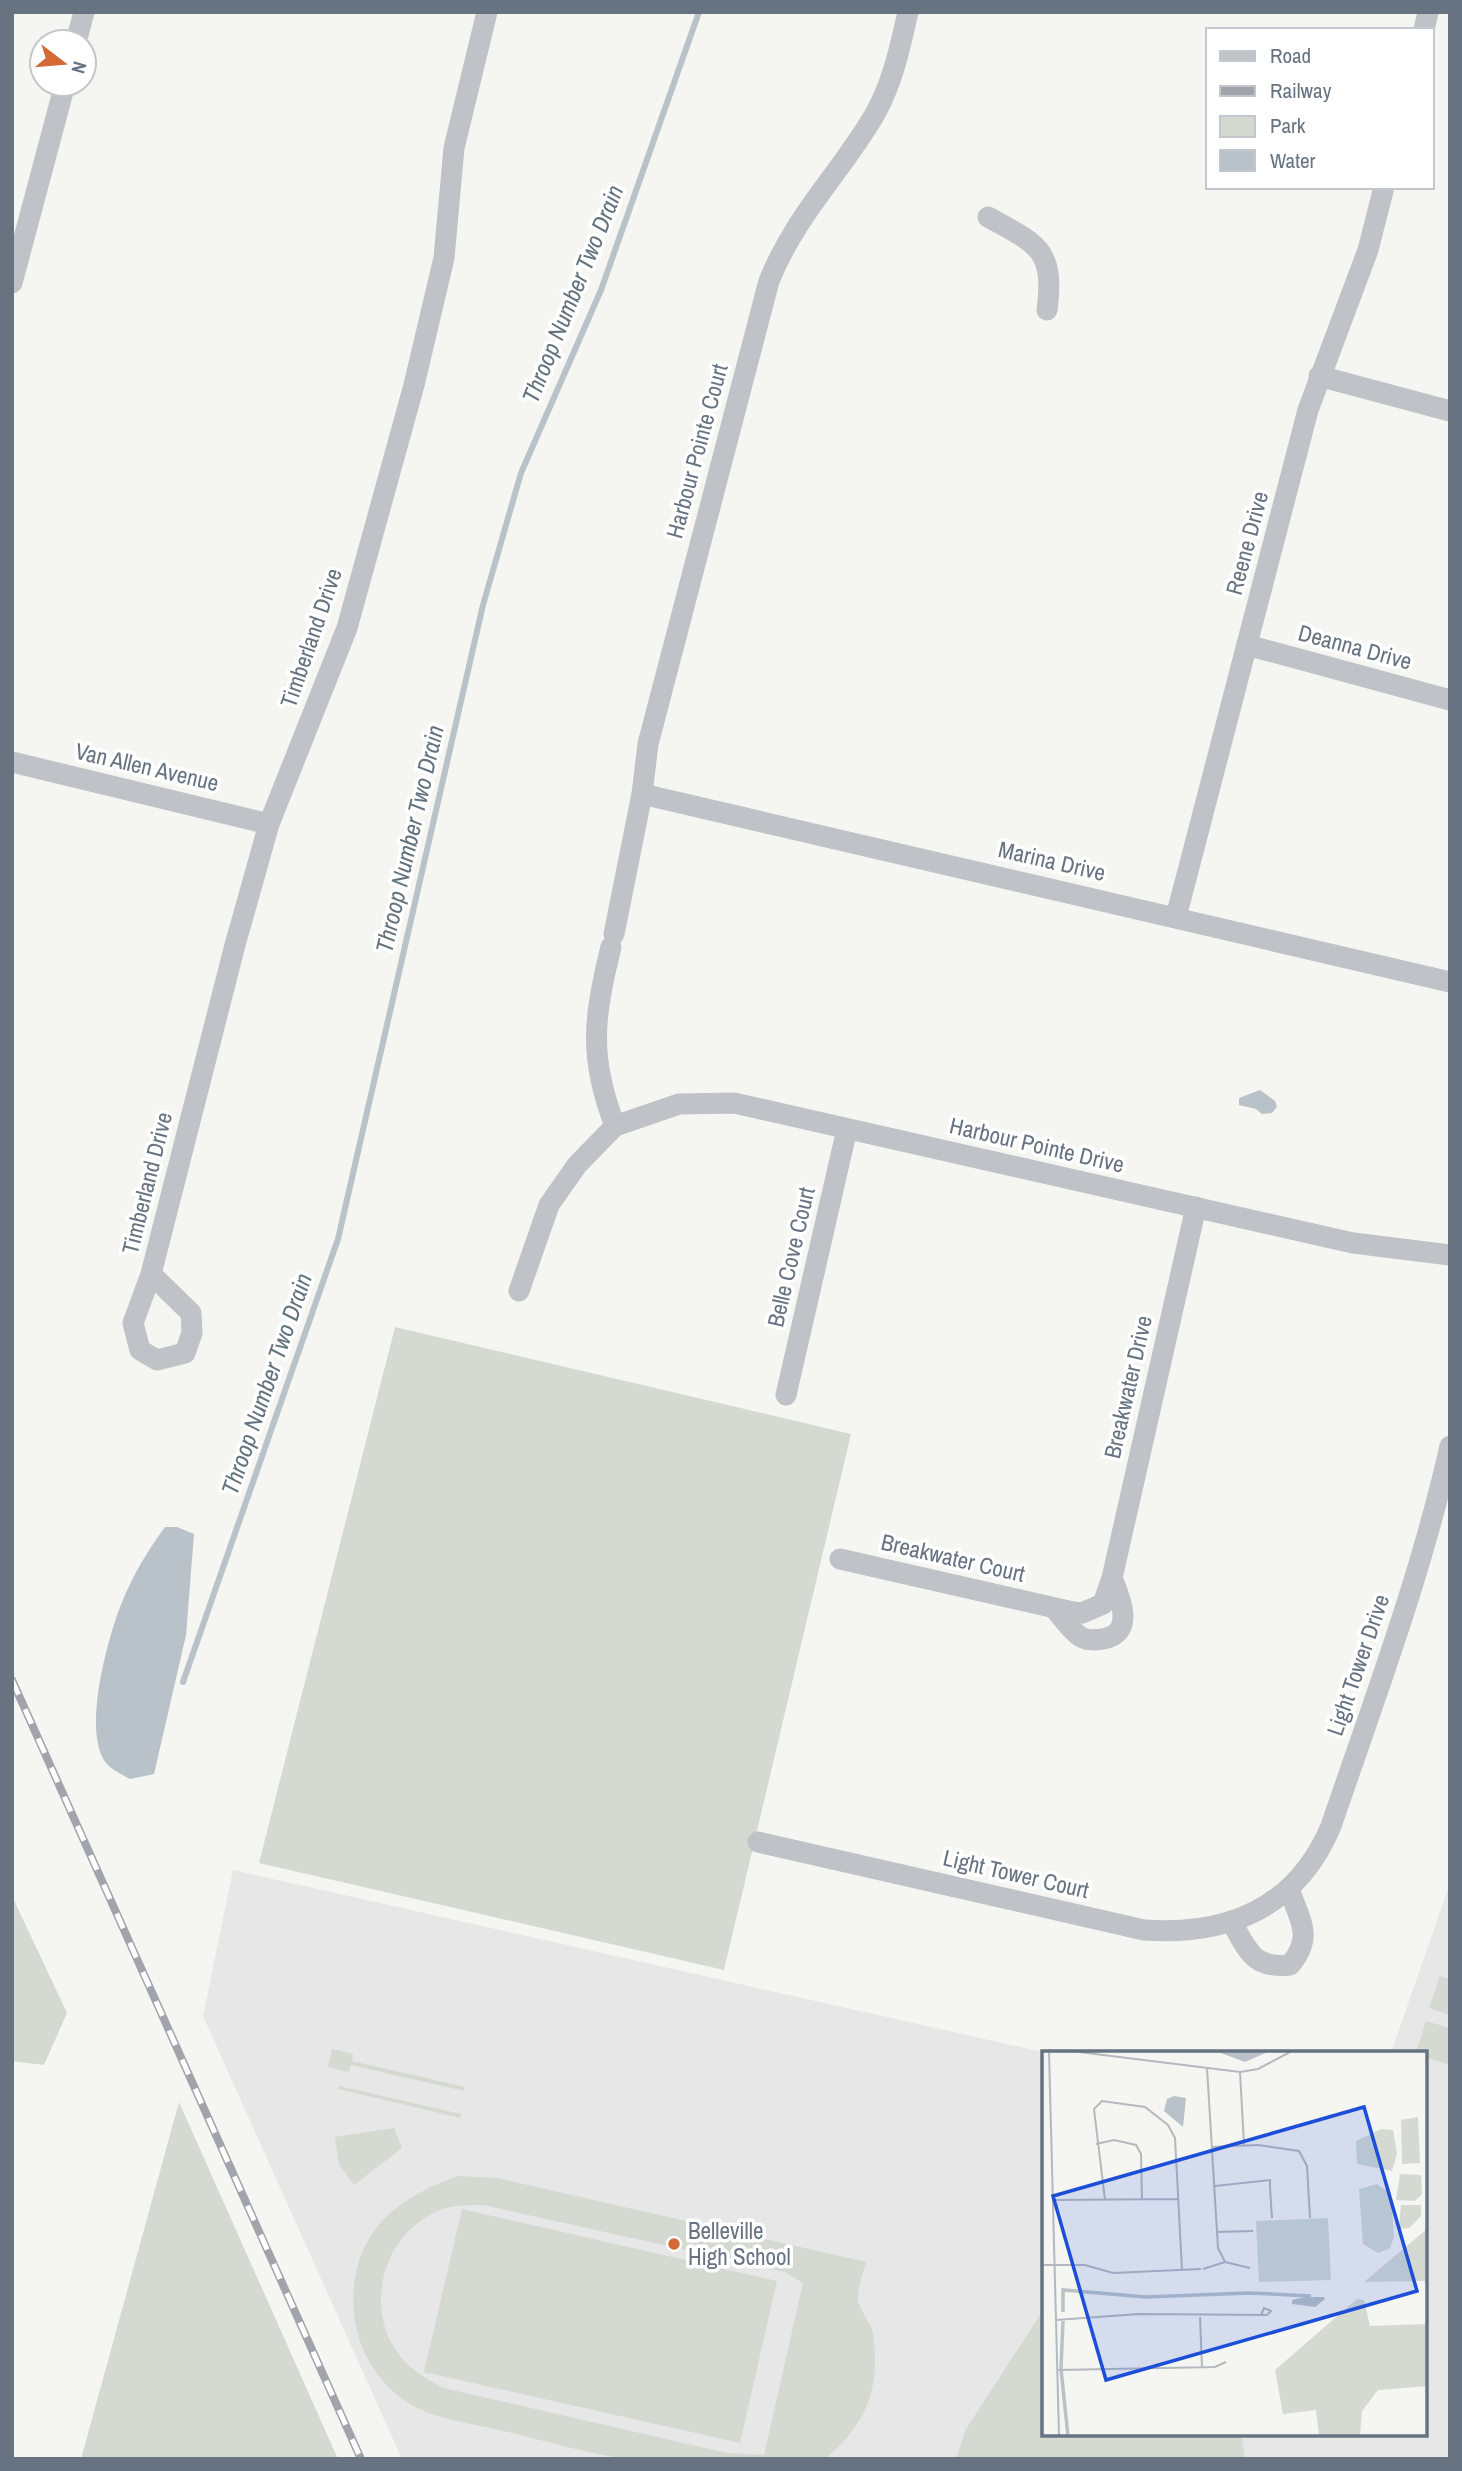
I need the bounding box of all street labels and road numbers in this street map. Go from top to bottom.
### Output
street label: Harbour Pointe Court [658,360,735,541]
street label: Reene Drive [1218,488,1275,598]
street label: Timberland Drive [272,564,349,712]
street label: Deanna Drive [1295,616,1415,677]
street label: Van Allen Avenue [72,735,222,798]
street label: Marina Drive [996,833,1109,888]
street label: Timberland Drive [114,1109,179,1257]
street label: Harbour Pointe Drive [947,1109,1127,1180]
street label: Belle Cove Court [759,1184,822,1330]
street label: Breakwater Drive [1096,1312,1159,1461]
street label: Breakwater Court [878,1526,1028,1589]
street label: Light Tower Drive [1319,1590,1396,1740]
street label: Light Tower Court [940,1842,1092,1905]

